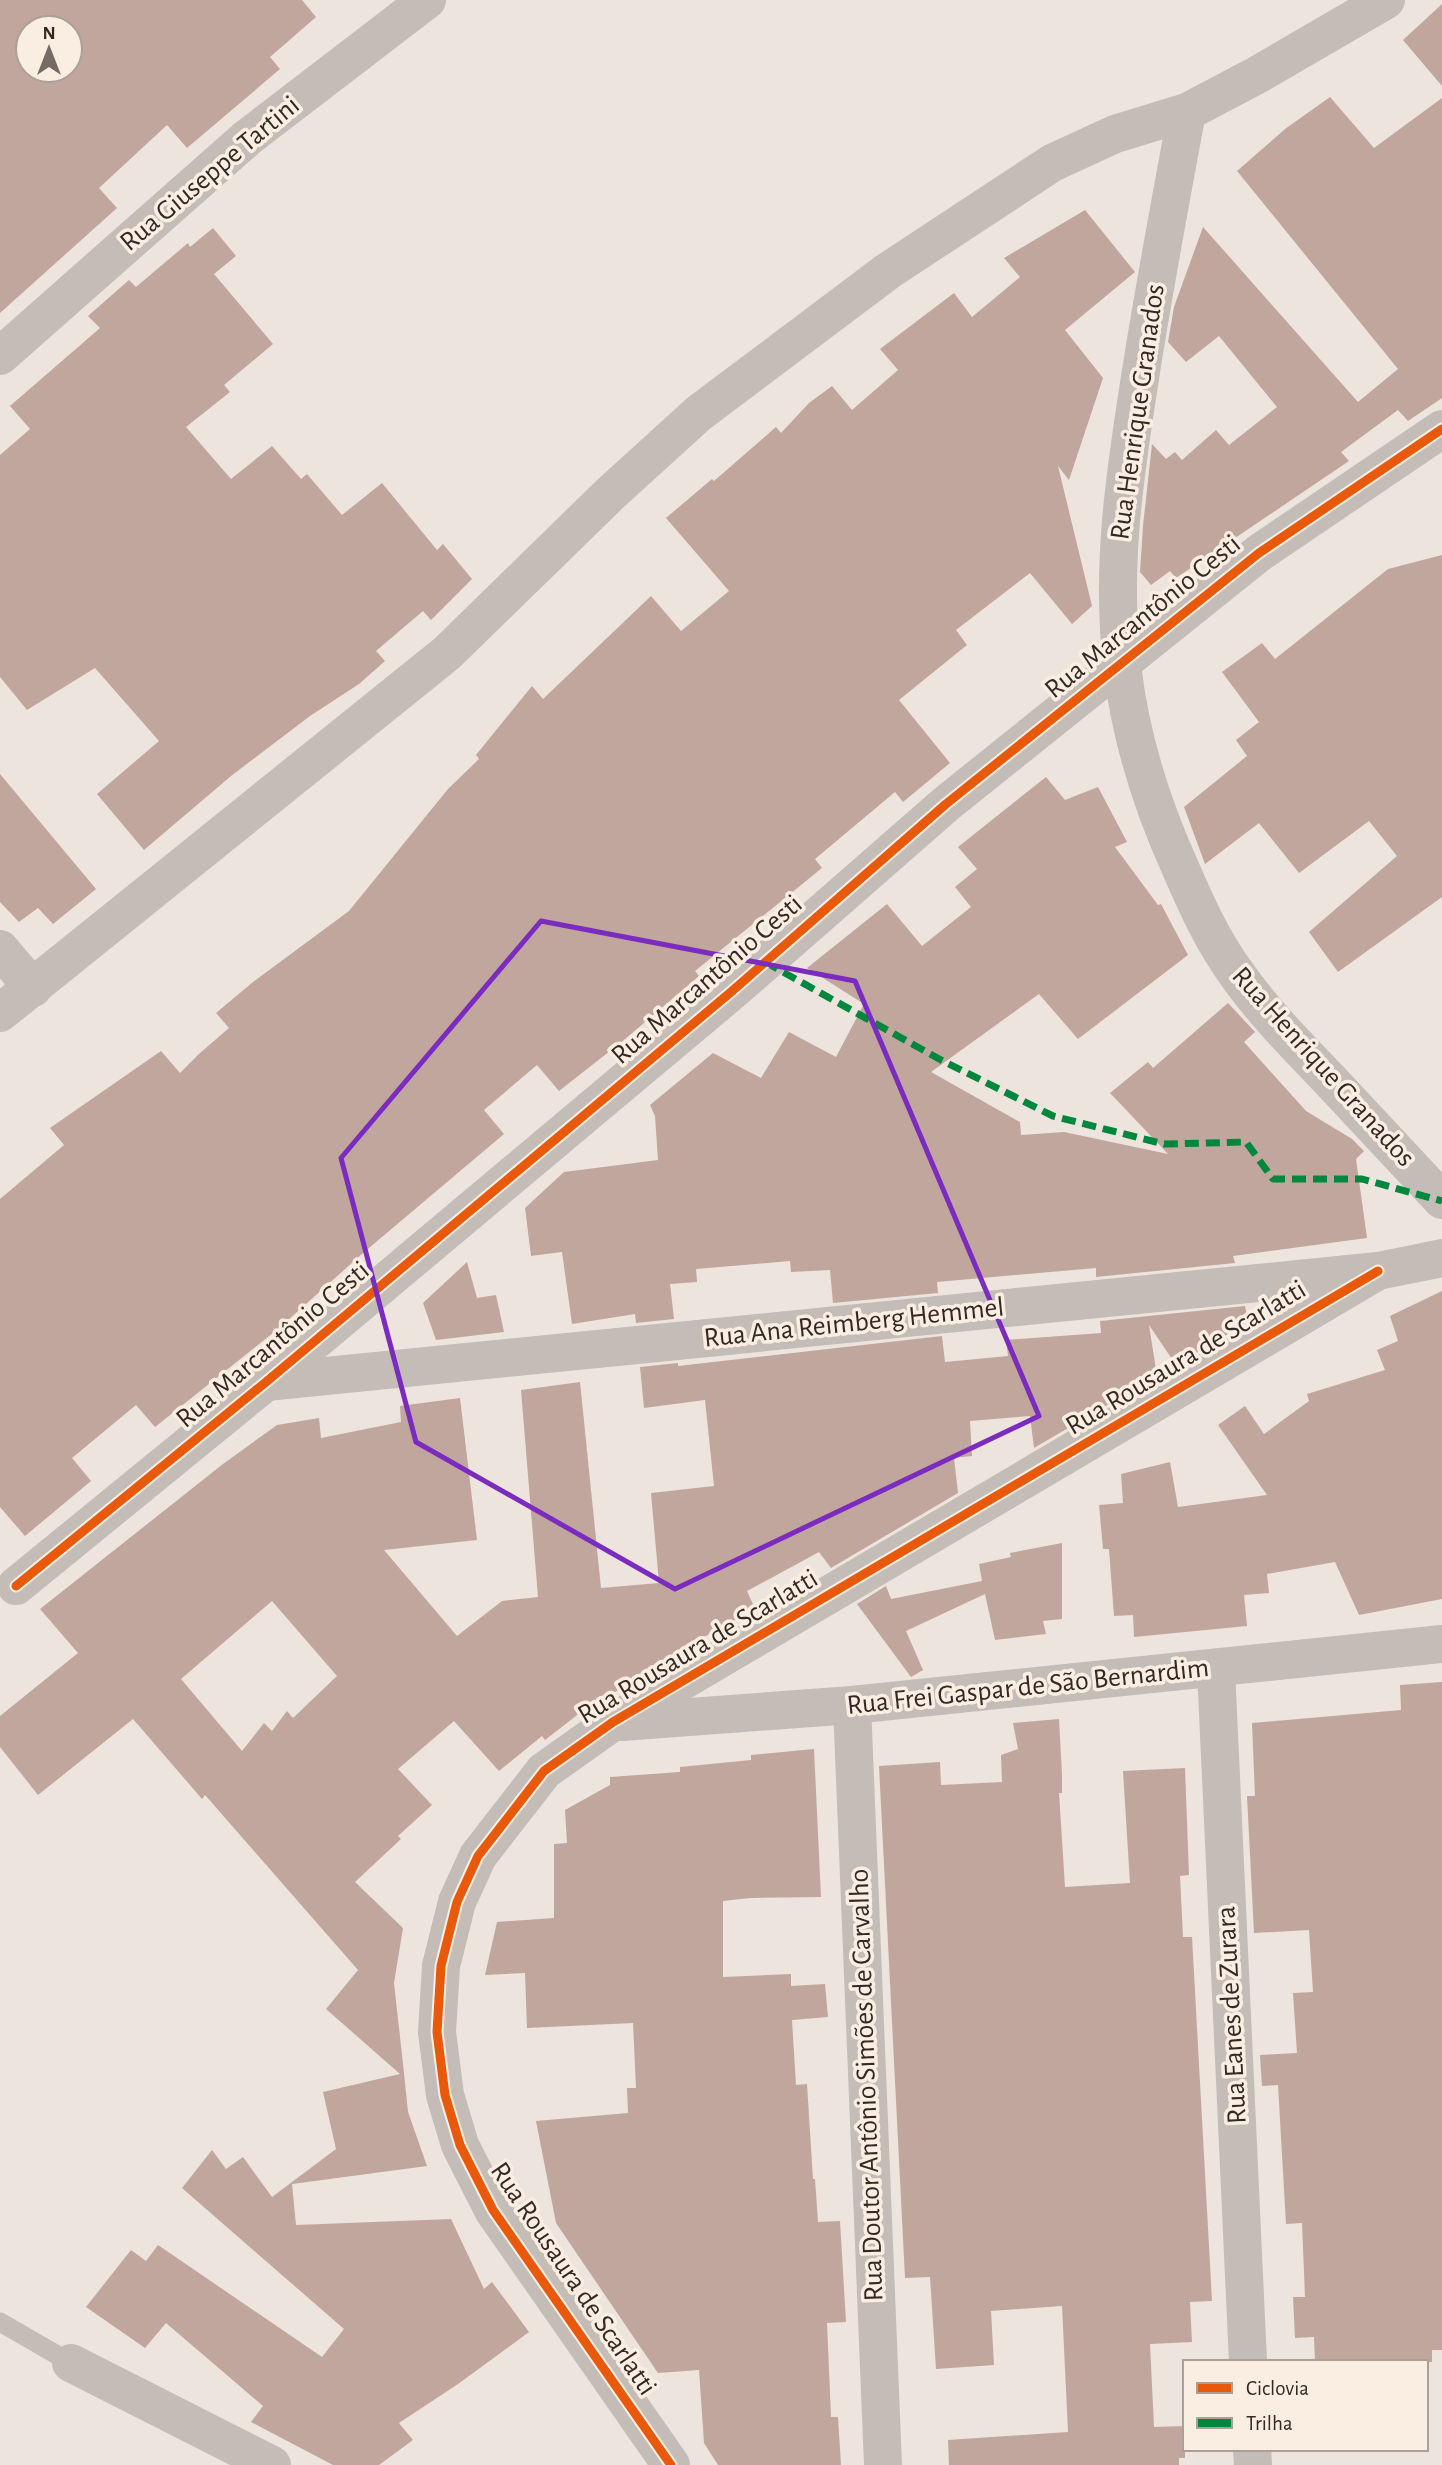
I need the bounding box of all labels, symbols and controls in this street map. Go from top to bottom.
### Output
north arrow [14,14,84,84]
text: N [42,24,56,43]
street label: Rua Giuseppe Tartini [115,91,305,257]
street label: Rua Henrique Granados [1106,282,1170,542]
street label: Rua Marcantônio Cesti [1040,530,1246,704]
street label: Rua Marcantônio Cesti [606,890,808,1070]
street label: Rua Henrique Granados [1226,962,1420,1172]
street label: Rua Marcantônio Cesti [171,1256,375,1434]
street label: Rua Rousaura de Scarlatti [1061,1275,1311,1441]
street label: Rua Ana Reimberg Hemmel [702,1293,1006,1353]
street label: Rua Rousaura de Scarlatti [573,1564,823,1730]
street label: Rua Frei Gaspar de São Bernardim [845,1654,1211,1720]
street label: Rua Doutor Antônio Simões de Carvalho [845,1868,889,2302]
street label: Rua Eanes de Zurara [1212,1905,1252,2125]
street label: Rua Rousaura de Scarlatti [485,2157,661,2401]
legend [1183,2360,1428,2451]
text: Ciclovia [1246,2378,1309,2399]
text: Trilha [1246,2413,1293,2434]

